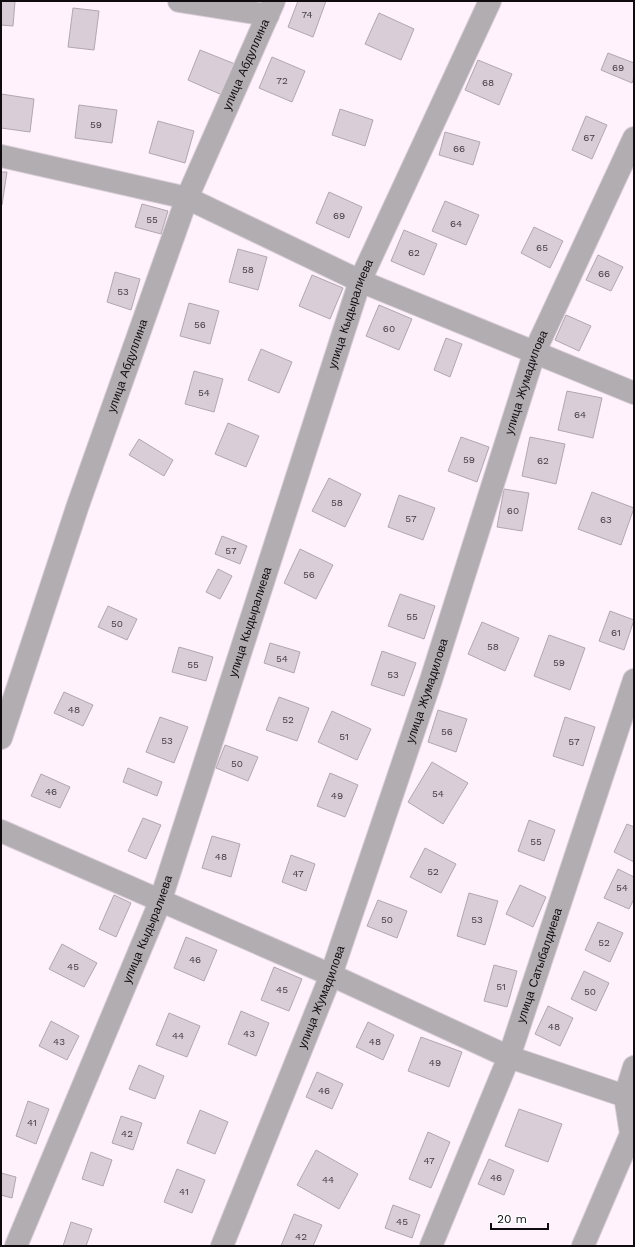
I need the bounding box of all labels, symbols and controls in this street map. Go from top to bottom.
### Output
house number: 74 [301,9,313,20]
street label: улица Абдуллина [220,17,272,112]
house number: 69 [612,62,624,73]
house number: 72 [276,75,288,86]
house number: 68 [482,77,494,88]
house number: 59 [90,119,102,130]
house number: 67 [583,132,595,143]
house number: 66 [453,143,465,154]
house number: 69 [333,210,345,221]
house number: 55 [146,214,158,225]
house number: 64 [450,218,462,229]
house number: 65 [536,242,548,253]
house number: 62 [408,247,420,258]
street label: улица Кыдыралиева [325,257,376,371]
house number: 58 [242,264,254,275]
house number: 66 [598,268,610,279]
house number: 53 [117,286,129,297]
street label: улица Абдуллина [104,317,151,415]
house number: 56 [194,319,206,330]
house number: 60 [383,323,395,334]
street label: улица Жумадилова [502,328,551,436]
house number: 54 [198,387,210,398]
house number: 64 [574,409,586,420]
house number: 59 [463,454,475,465]
house number: 62 [537,455,549,466]
house number: 58 [331,497,343,508]
house number: 60 [507,505,519,516]
house number: 57 [405,513,417,524]
house number: 63 [600,514,612,525]
house number: 57 [225,545,237,556]
street label: улица Кыдыралиева [226,565,275,679]
house number: 56 [303,569,315,580]
house number: 55 [406,611,418,622]
house number: 50 [111,618,123,629]
house number: 61 [611,627,621,638]
street label: улица Жумадилова [403,636,451,745]
house number: 58 [487,641,499,652]
house number: 54 [276,653,288,664]
house number: 59 [553,657,565,668]
house number: 55 [187,659,199,670]
house number: 53 [387,669,399,680]
house number: 48 [68,704,80,715]
house number: 52 [282,714,294,725]
house number: 56 [441,726,453,737]
house number: 51 [339,731,349,742]
house number: 53 [161,735,173,746]
house number: 57 [568,736,580,747]
house number: 50 [231,758,243,769]
house number: 46 [45,786,57,797]
house number: 54 [432,788,444,799]
house number: 49 [331,790,343,801]
house number: 55 [530,836,542,847]
house number: 48 [215,851,227,862]
house number: 52 [427,866,439,877]
house number: 47 [292,868,304,879]
street label: улица Кыдыралиева [120,873,175,985]
house number: 54 [616,882,628,893]
street label: улица Сатыбалдиева [514,906,565,1025]
house number: 50 [381,914,393,925]
house number: 53 [471,914,483,925]
house number: 52 [598,937,610,948]
street label: улица Жумадилова [295,943,348,1051]
house number: 46 [189,954,201,965]
house number: 45 [67,961,79,972]
house number: 51 [496,981,506,992]
house number: 45 [276,984,288,995]
house number: 50 [584,986,596,997]
house number: 48 [548,1021,560,1032]
house number: 43 [243,1028,255,1039]
house number: 44 [172,1030,184,1041]
house number: 43 [53,1036,65,1047]
house number: 48 [369,1036,381,1047]
house number: 49 [429,1057,441,1068]
house number: 46 [318,1085,330,1096]
house number: 41 [27,1117,37,1128]
house number: 42 [121,1128,133,1139]
house number: 47 [423,1155,435,1166]
house number: 46 [490,1172,502,1183]
house number: 44 [322,1174,334,1185]
house number: 41 [179,1186,189,1197]
scale bar [491,1205,548,1231]
text: 20 m [497,1212,527,1226]
house number: 45 [396,1216,408,1227]
house number: 42 [295,1231,307,1242]

